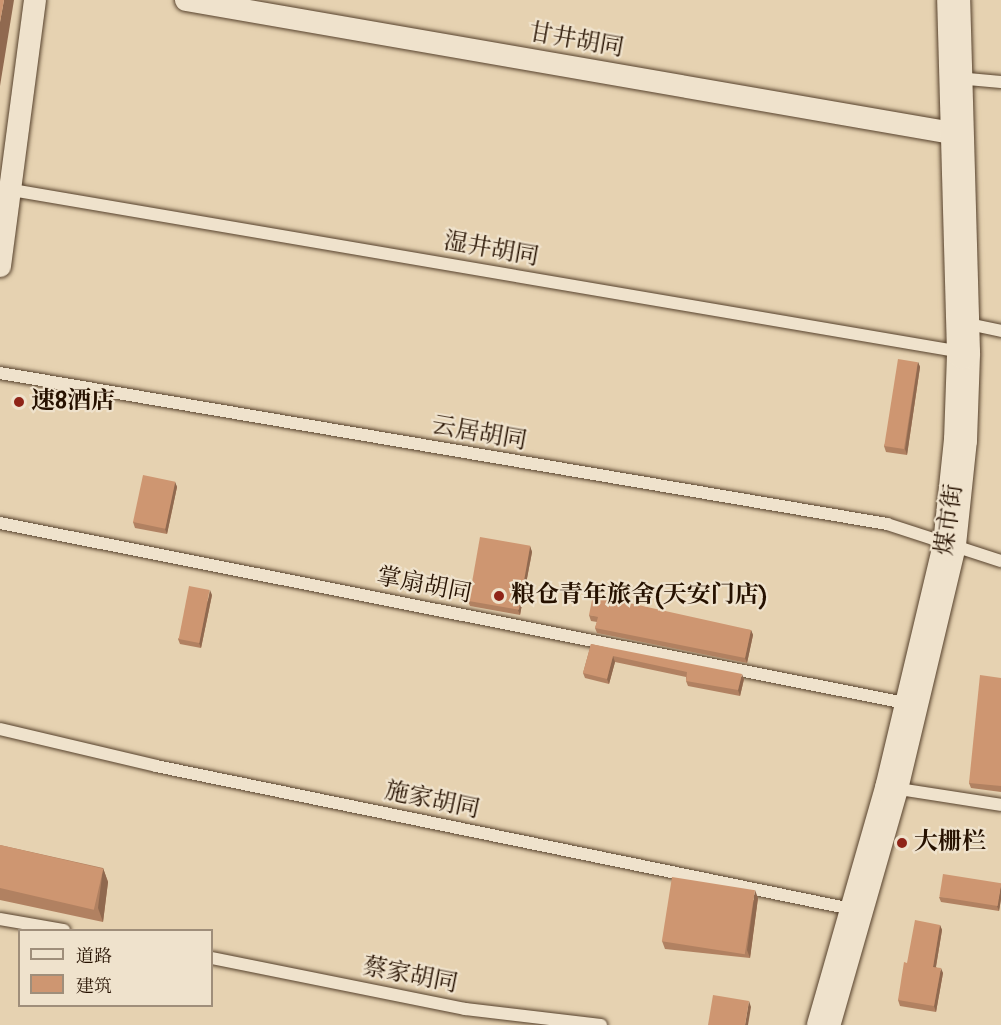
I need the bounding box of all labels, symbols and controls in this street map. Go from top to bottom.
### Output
street label: 甘井胡同 [526,18,626,64]
street label: 湿井胡同 [441,227,541,273]
place label: 速8酒店 [31,388,115,416]
marker: 速8酒店 [12,395,26,409]
street label: 云居胡同 [429,411,529,457]
street label: 煤市街 [931,482,969,558]
street label: 掌扇胡同 [374,563,474,609]
place label: 粮仓青年旅舍(天安门店) [511,582,767,610]
marker: 粮仓青年旅舍(天安门店) [492,589,506,603]
street label: 施家胡同 [382,777,482,825]
place label: 大栅栏 [914,829,986,857]
marker: 大栅栏 [895,836,909,850]
legend [18,929,213,1007]
text: 道路 [76,946,112,968]
street label: 蔡家胡同 [360,953,460,999]
text: 建筑 [76,976,112,998]

